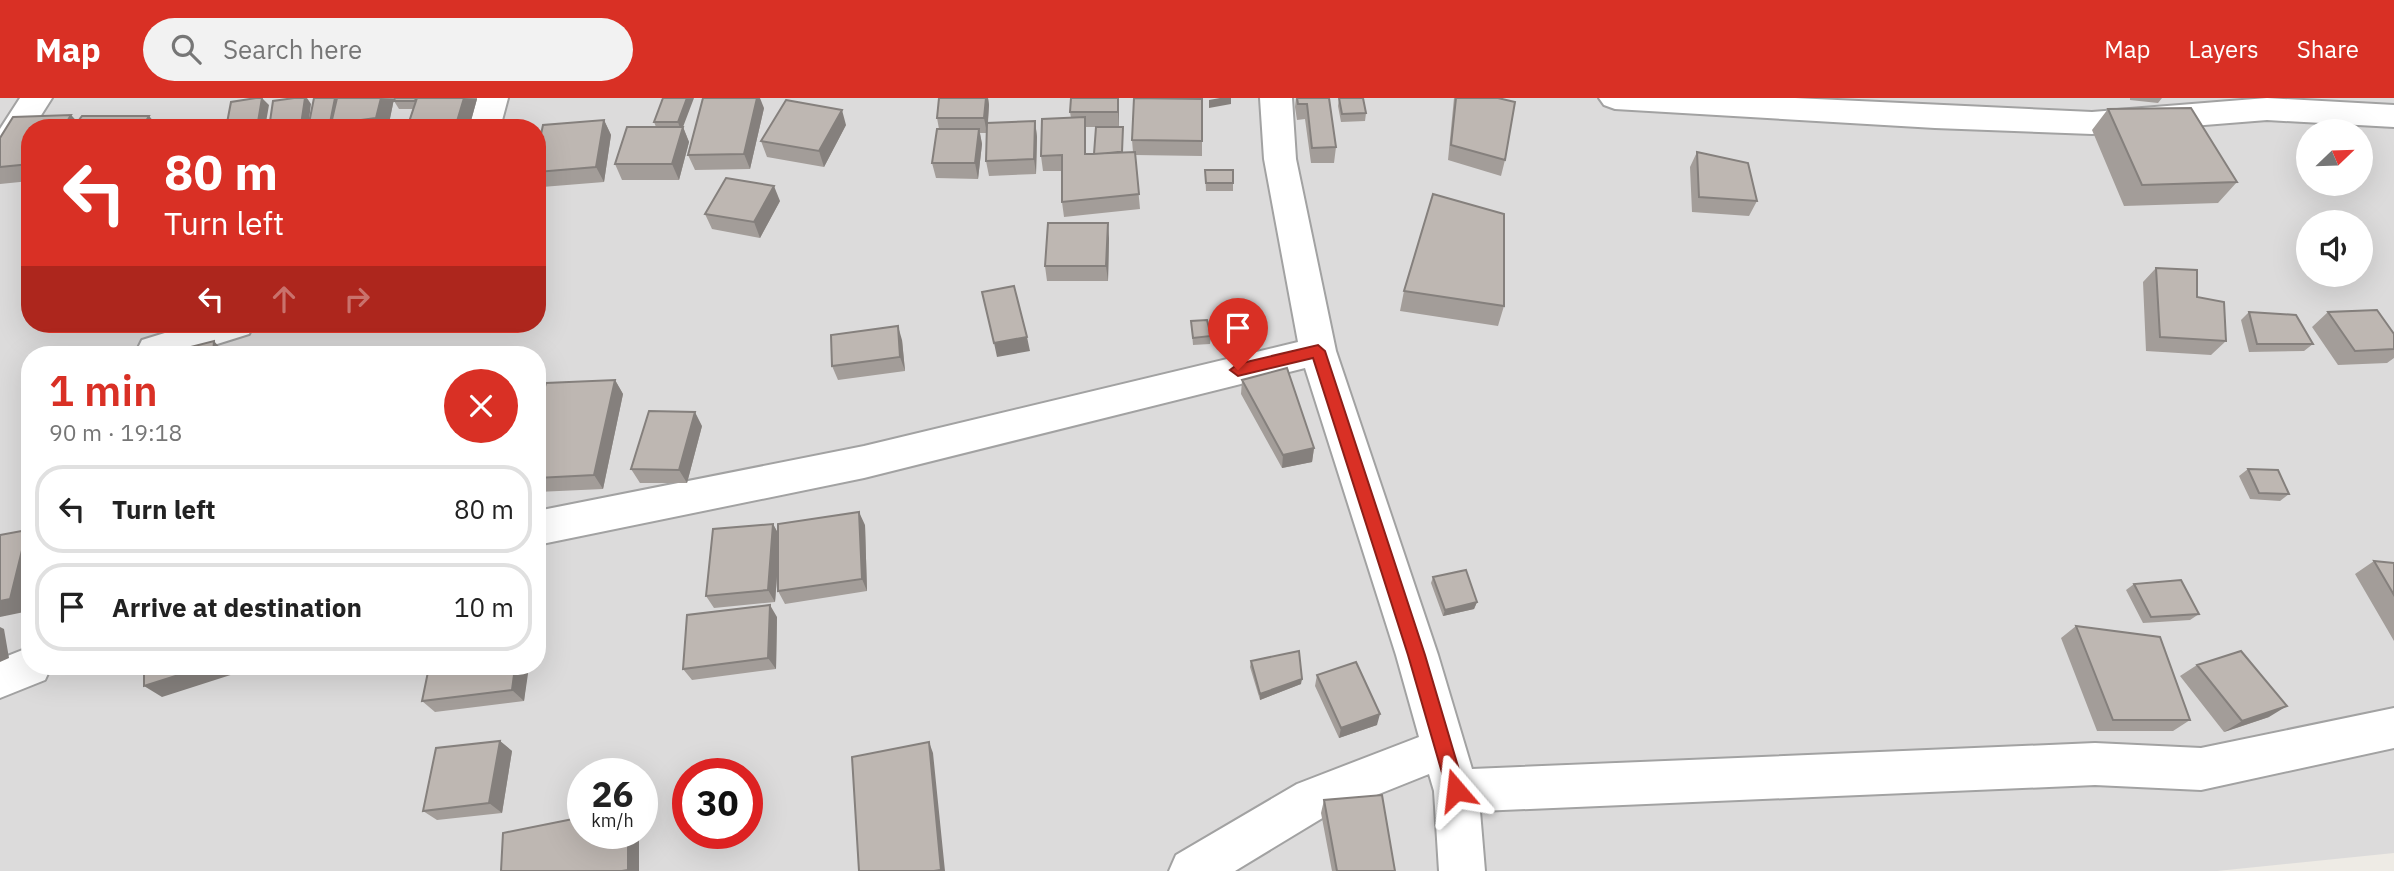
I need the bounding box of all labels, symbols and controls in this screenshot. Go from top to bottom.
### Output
search box [143,18,633,81]
text: Map [35,28,101,71]
icon: search [167,30,205,68]
text: Search here [223,32,362,66]
text: Map [2104,33,2151,65]
text: Layers [2189,33,2259,65]
text: Share [2297,33,2359,65]
north arrow [2296,119,2373,196]
map controls [2296,119,2373,287]
text: 80 m [164,140,278,203]
icon: left [49,147,140,238]
text: Turn left [164,202,284,244]
button: sound [2296,210,2373,287]
icon: left [192,280,230,318]
icon: ahead [265,280,303,318]
icon: right [338,280,376,318]
pin [1208,298,1268,370]
icon: arrive [1219,309,1257,347]
text: 1 min [49,363,158,418]
button: close [444,369,518,443]
text: 90 m · 19:18 [49,417,182,447]
icon: left [53,490,91,528]
text: Turn left [112,492,215,526]
text: 80 m [454,492,514,526]
icon: arrive [53,588,91,626]
text: Arrive at destination [112,590,362,624]
text: 10 m [454,590,514,624]
position arrow [1419,753,1493,827]
speed limit sign: 30 [672,758,763,849]
text: 26 [591,771,634,817]
text: km/h [591,809,634,832]

